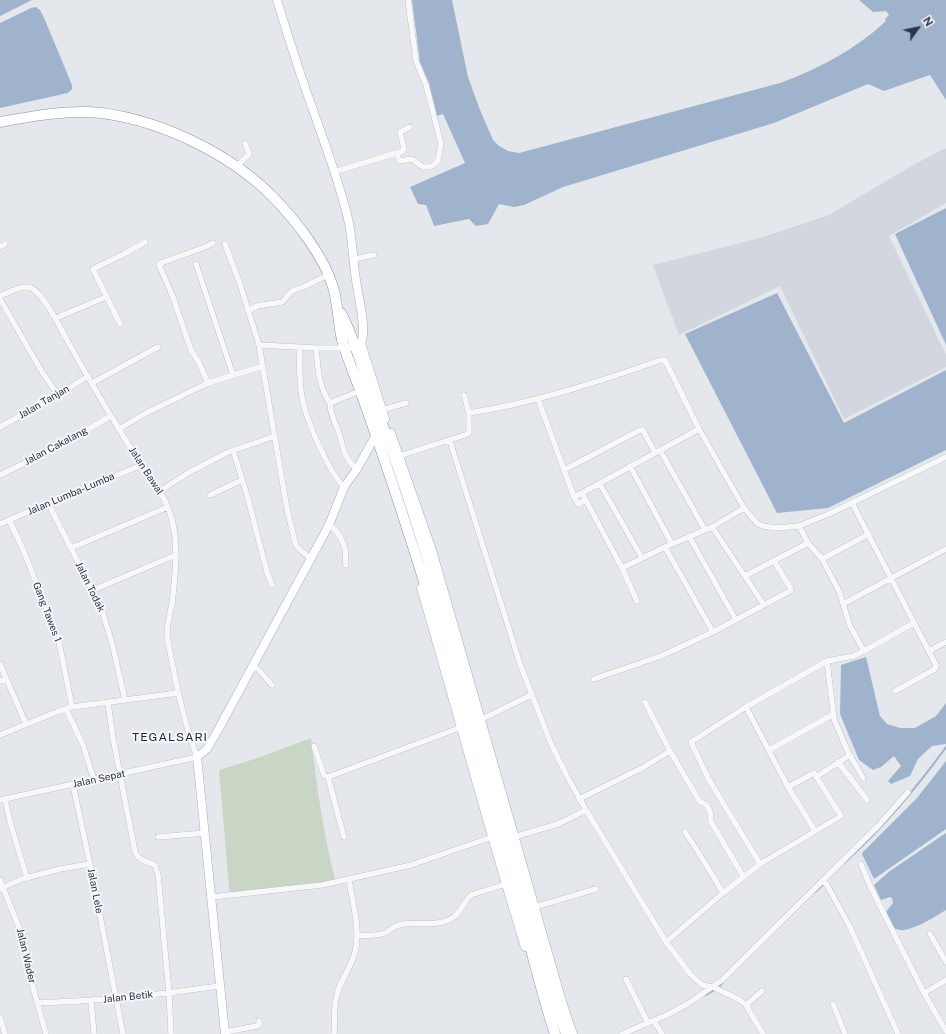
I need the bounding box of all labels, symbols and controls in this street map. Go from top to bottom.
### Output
north arrow [898,8,938,48]
text: N [921,15,935,28]
street label: Jalan Tanjan [16,383,72,421]
street label: Jalan Cakalang [22,424,90,468]
street label: Jalan Bawal [126,445,166,497]
street label: Jalan Lumba-Lumba [26,470,116,518]
street label: Jalan Todak [73,560,107,614]
street label: Gang Tawes 1 [30,580,64,644]
district label: TEGALSARI [132,730,208,744]
street label: Jalan Sepat [72,768,126,790]
street label: Jalan Lele [85,867,105,915]
street label: Jalan Wader [14,927,38,985]
street label: Jalan Betik [102,988,154,1006]

